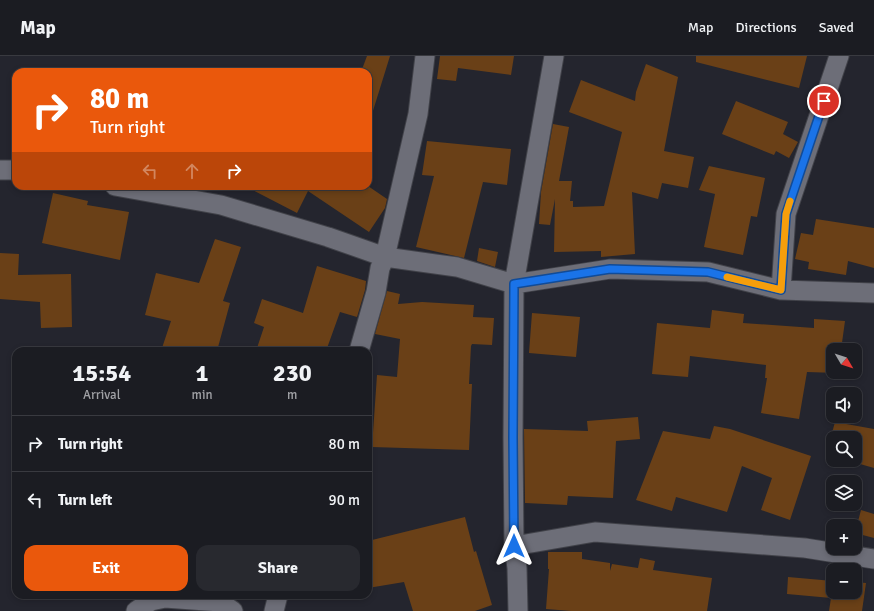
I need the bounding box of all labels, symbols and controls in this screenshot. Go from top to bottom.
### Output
text: Map [20,16,56,40]
text: Map [688,19,714,36]
text: Directions [736,19,797,36]
text: Saved [819,19,854,36]
text: 80 m [90,82,149,116]
icon: right [24,84,76,136]
pin [807,84,841,118]
icon: arrive [813,90,835,112]
text: Turn right [90,116,165,138]
icon: left [139,160,161,182]
icon: ahead [181,160,203,182]
icon: right [223,160,245,182]
north arrow [826,343,862,379]
map controls [826,343,862,599]
text: 15:54 [72,358,131,388]
text: 1 [196,358,208,388]
text: 230 [273,358,312,388]
text: Arrival [83,387,120,403]
text: min [192,387,213,403]
text: m [287,387,297,403]
button: sound [826,387,862,423]
button: search [826,431,862,467]
icon: right [24,433,46,455]
text: Turn right [58,435,123,453]
text: 80 m [329,435,360,453]
button: layers [826,475,862,511]
icon: left [24,489,46,511]
text: Turn left [58,491,112,509]
text: 90 m [329,491,360,509]
button: + [826,519,862,555]
position arrow [493,525,535,567]
button: Exit [24,545,188,591]
button: Share [196,545,360,591]
button: − [826,563,862,599]

